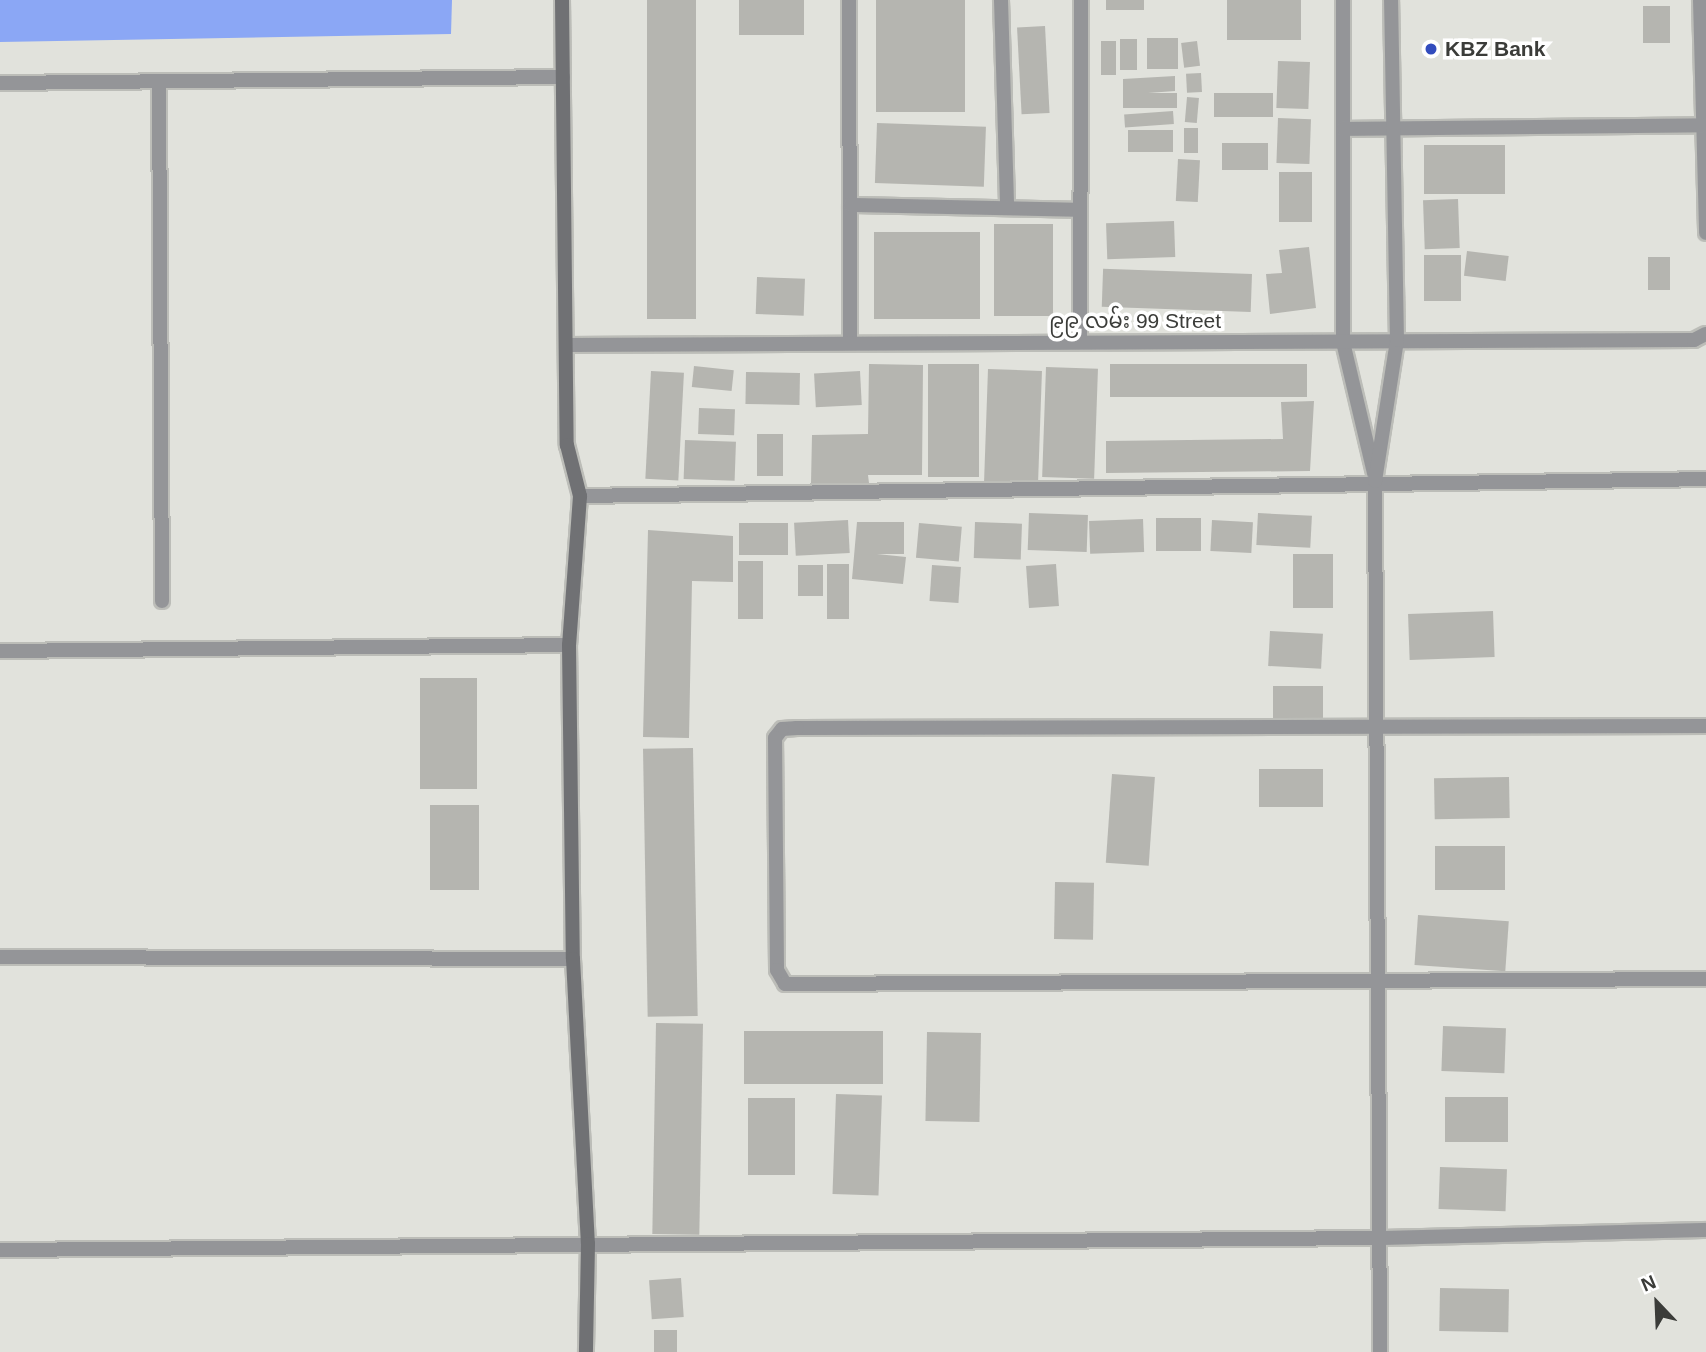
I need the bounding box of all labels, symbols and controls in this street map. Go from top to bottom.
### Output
place label: KBZ Bank [1445,36,1545,62]
marker: KBZ Bank [1423,41,1439,57]
street label: ၉၉ လမ်း 99 Street [1049,308,1221,334]
north arrow [1622,1268,1692,1338]
text: N [1638,1271,1659,1296]

